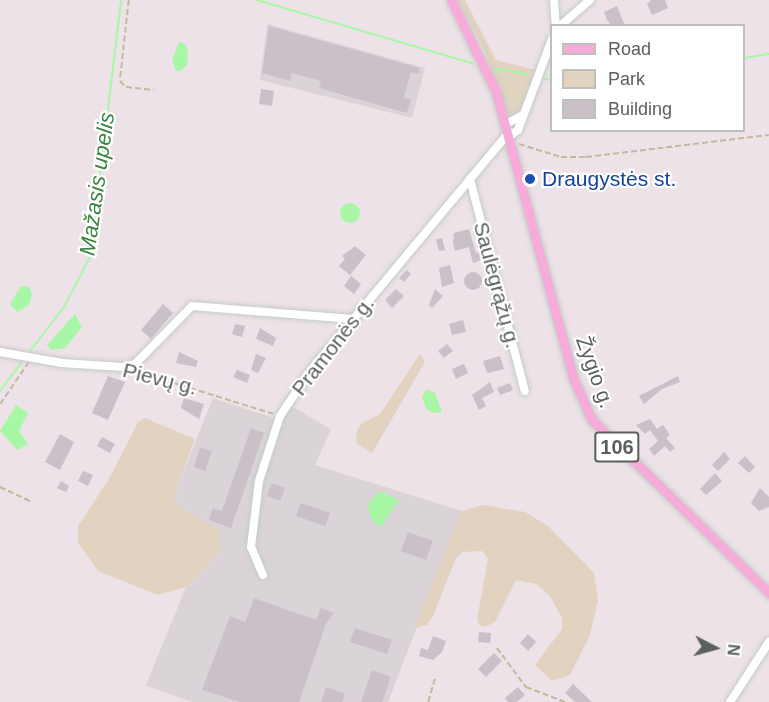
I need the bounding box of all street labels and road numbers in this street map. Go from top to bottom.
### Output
street label: Saulėgrąžų g. [468,219,526,351]
street label: Pramonės g. [286,291,380,401]
street label: Žygio g. [570,333,620,411]
street label: Pievų g. [120,358,200,400]
road number: 106 [593,430,641,464]

